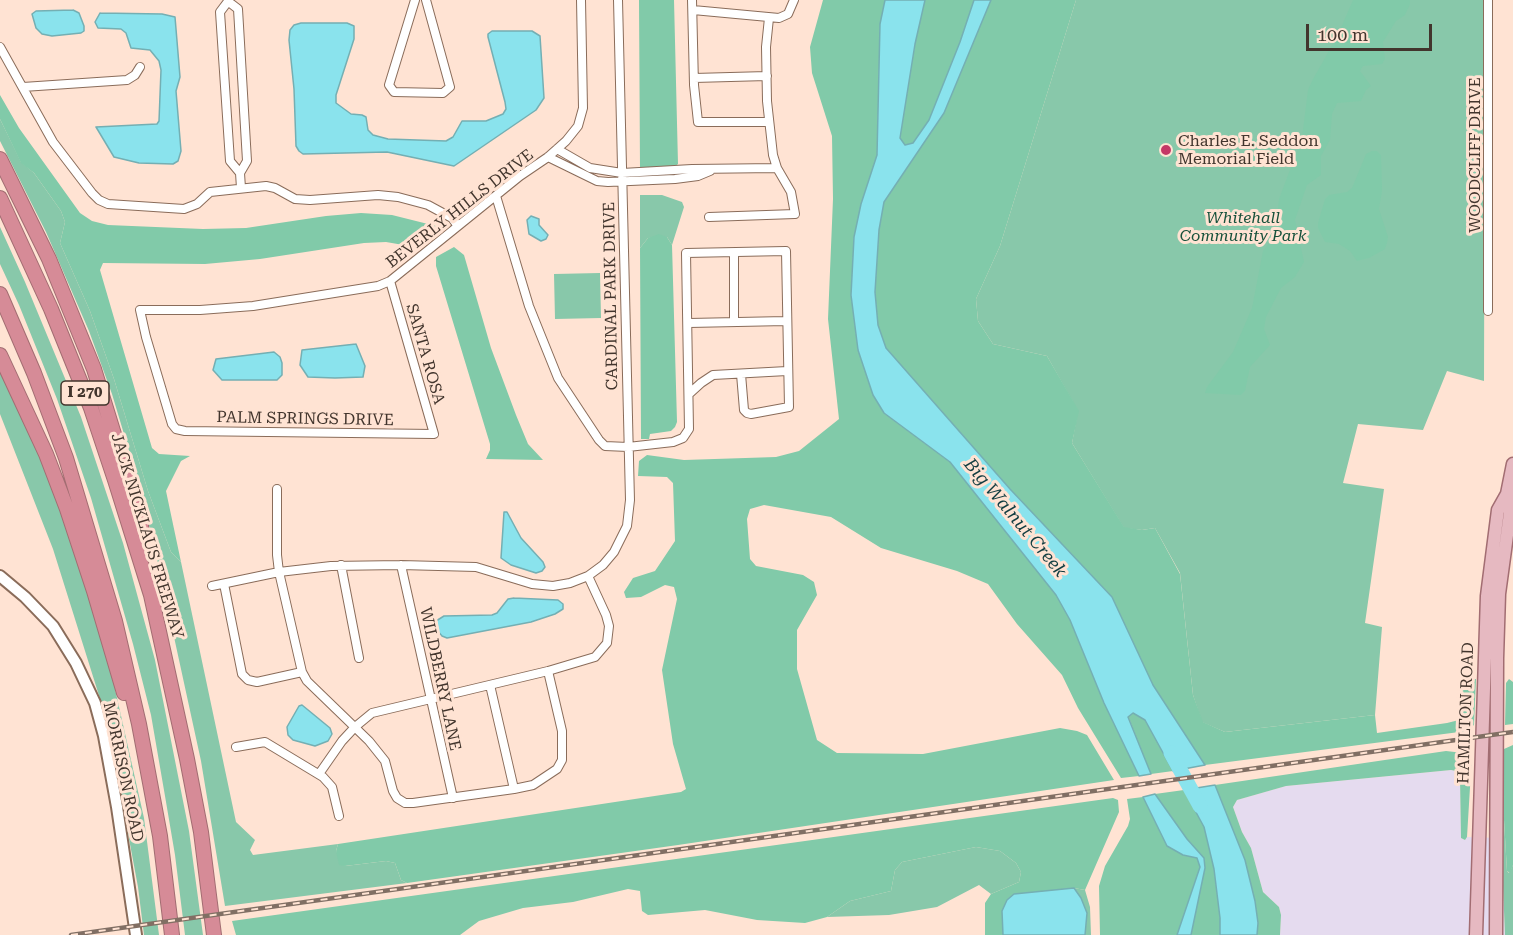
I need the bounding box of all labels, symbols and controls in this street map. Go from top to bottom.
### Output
scale bar [1309,12,1435,50]
text: 100 m [1317,24,1368,45]
street label: WOODCLIFF DRIVE [1465,77,1485,233]
place label: Charles E. Seddon Memorial Field [1178,131,1319,169]
marker: Charles E. Seddon Memorial Field [1159,143,1173,157]
street label: BEVERLY HILLS DRIVE [383,146,537,272]
street label: CARDINAL PARK DRIVE [600,202,622,390]
park label: Whitehall Community Park [1180,208,1306,246]
street label: SANTA ROSA [401,301,449,407]
road number: I 270 [61,381,109,405]
street label: PALM SPRINGS DRIVE [216,408,394,430]
street label: JACK NICKLAUS FREEWAY [107,431,187,641]
water label: Big Walnut Creek [959,454,1071,582]
street label: WILDBERRY LANE [415,605,465,753]
street label: HAMILTON ROAD [1454,642,1478,784]
street label: MORRISON ROAD [99,700,147,844]

